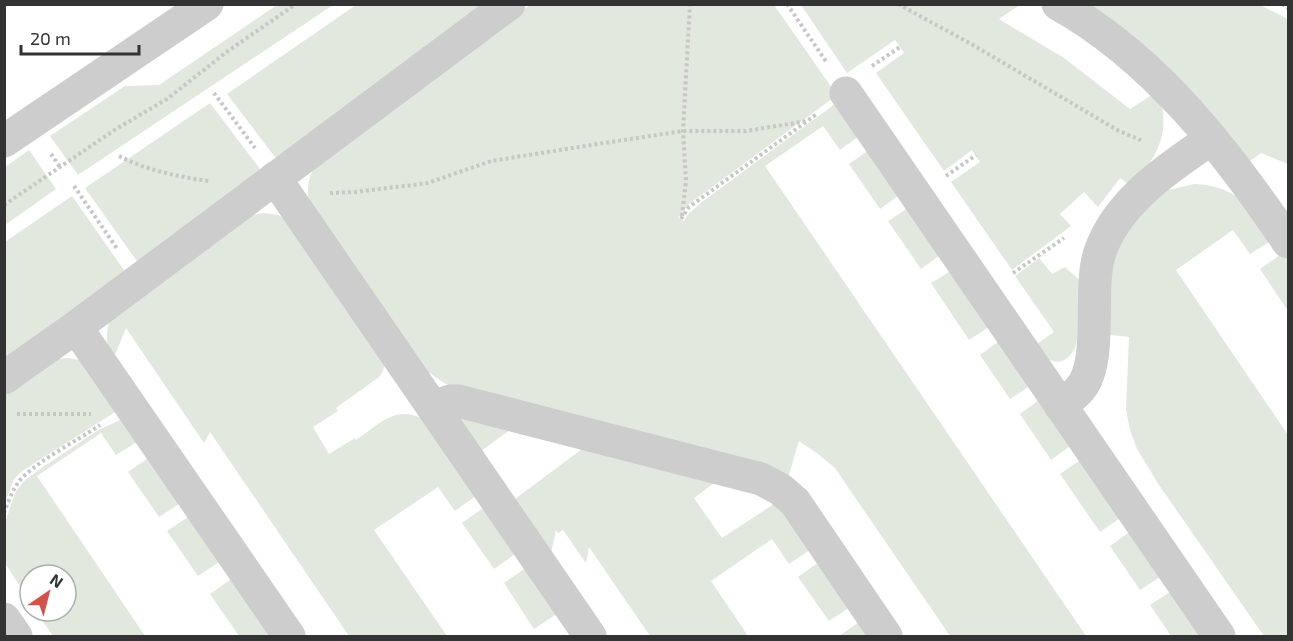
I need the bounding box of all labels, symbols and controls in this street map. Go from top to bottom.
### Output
scale bar [21,18,140,56]
text: 20 m [30,27,71,49]
north arrow [18,563,78,623]
text: N [47,569,67,591]

